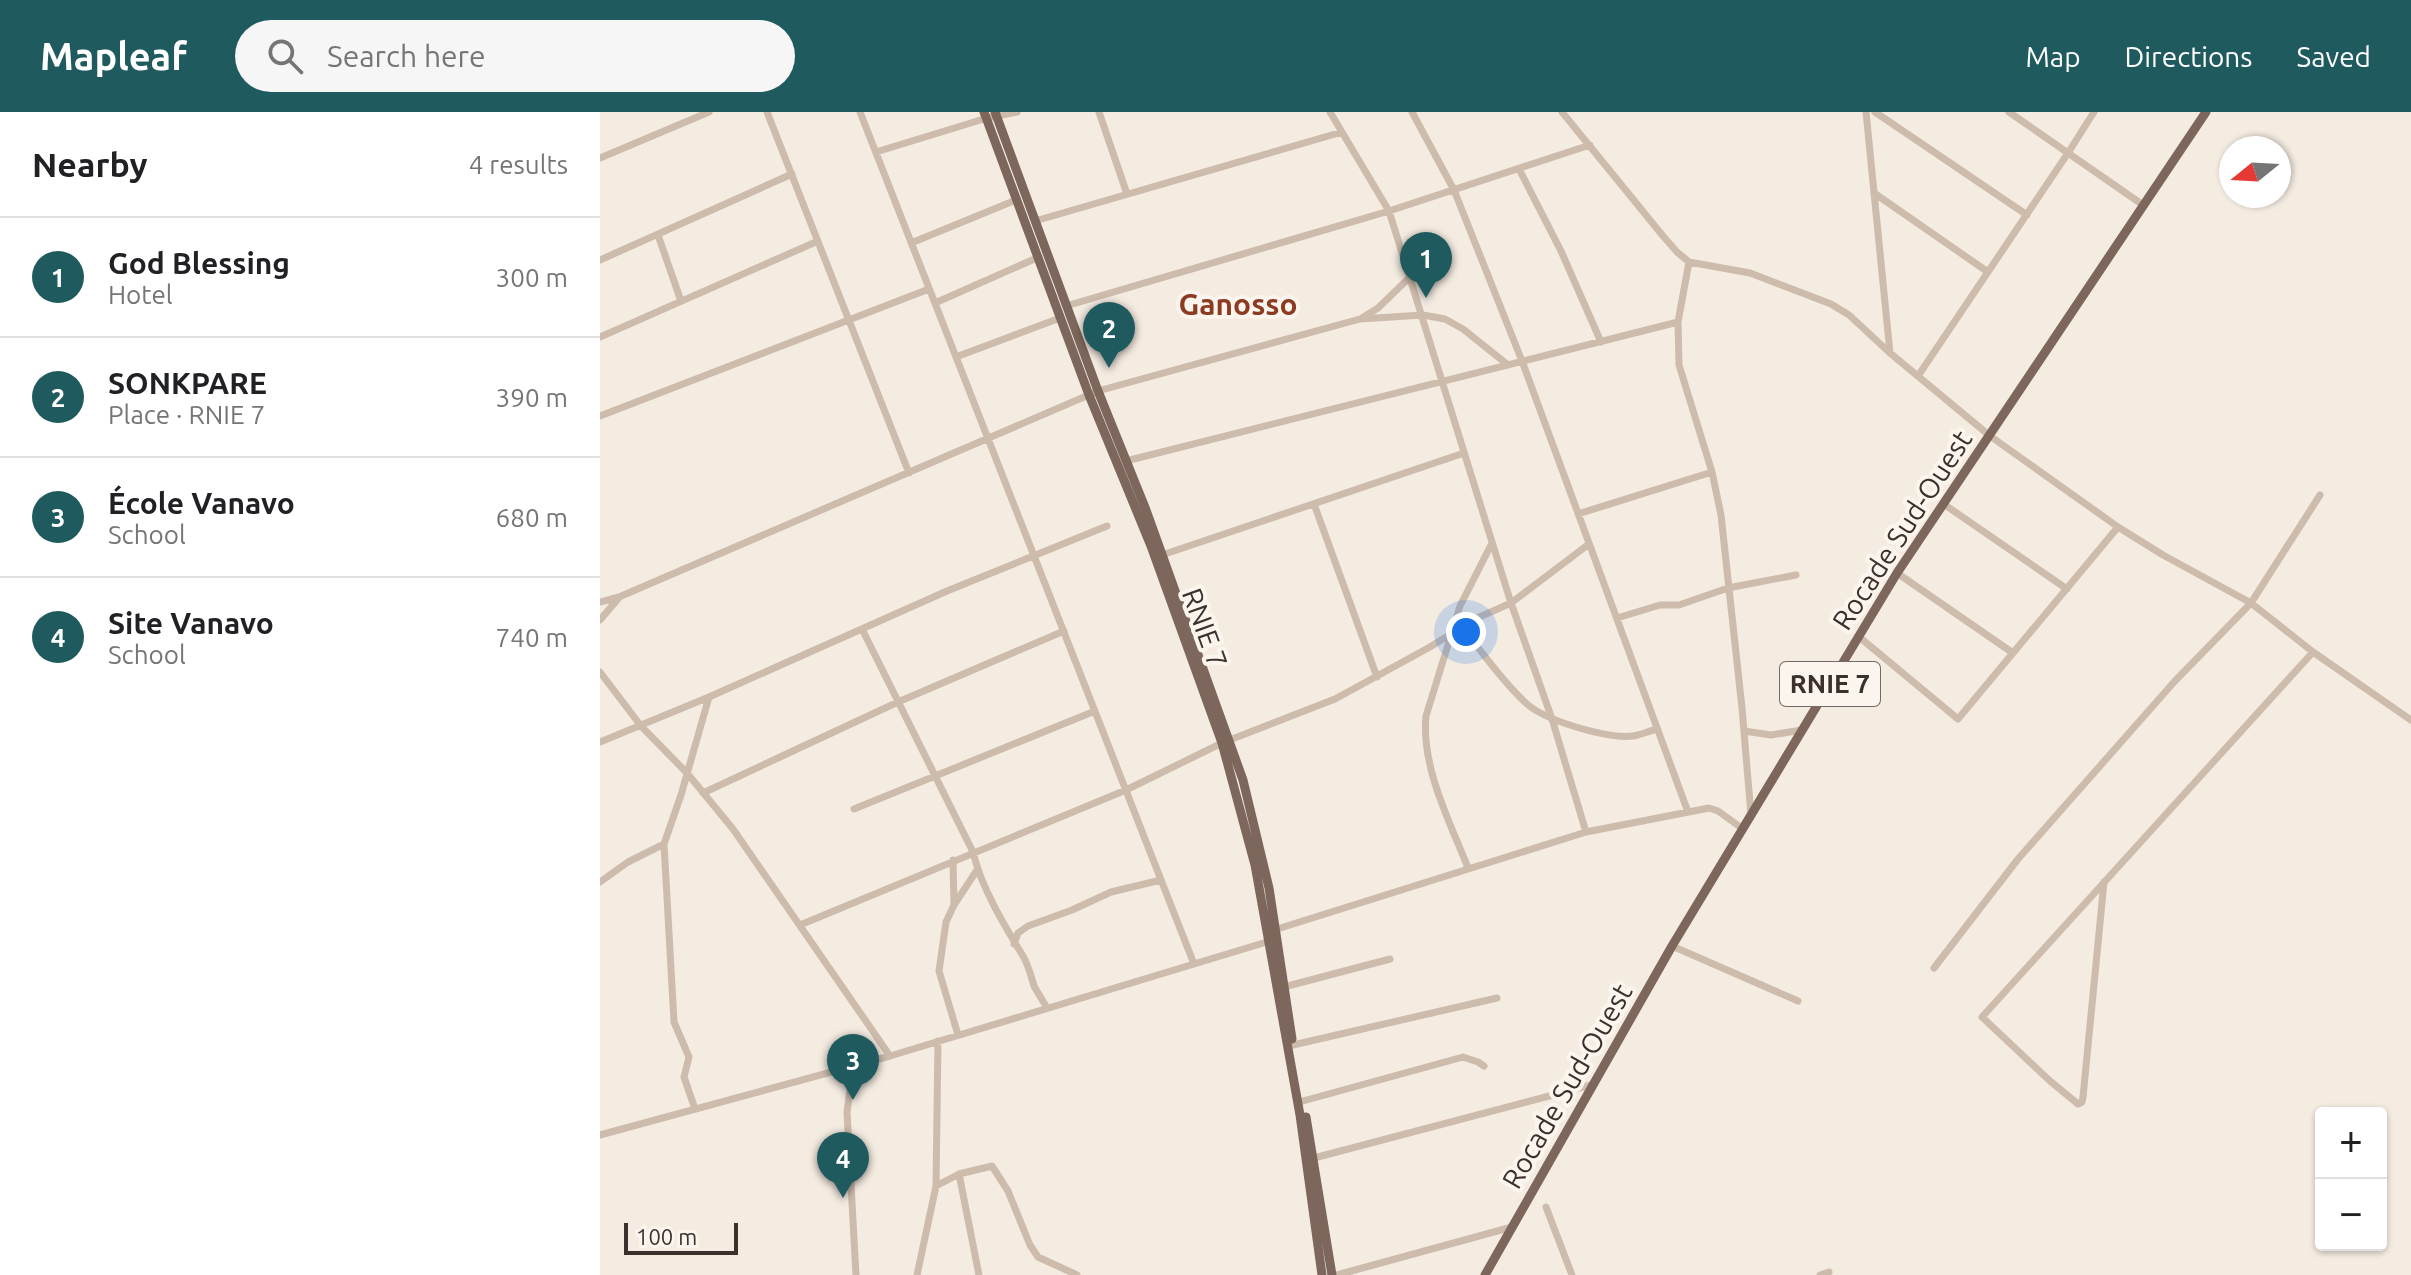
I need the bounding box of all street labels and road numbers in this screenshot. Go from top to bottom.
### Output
street label: Rocade Sud-Ouest [1826,424,1977,635]
street label: RNIE 7 [1177,584,1234,672]
road number: RNIE 7 [1780,662,1880,706]
street label: Rocade Sud-Ouest [1495,978,1638,1193]

